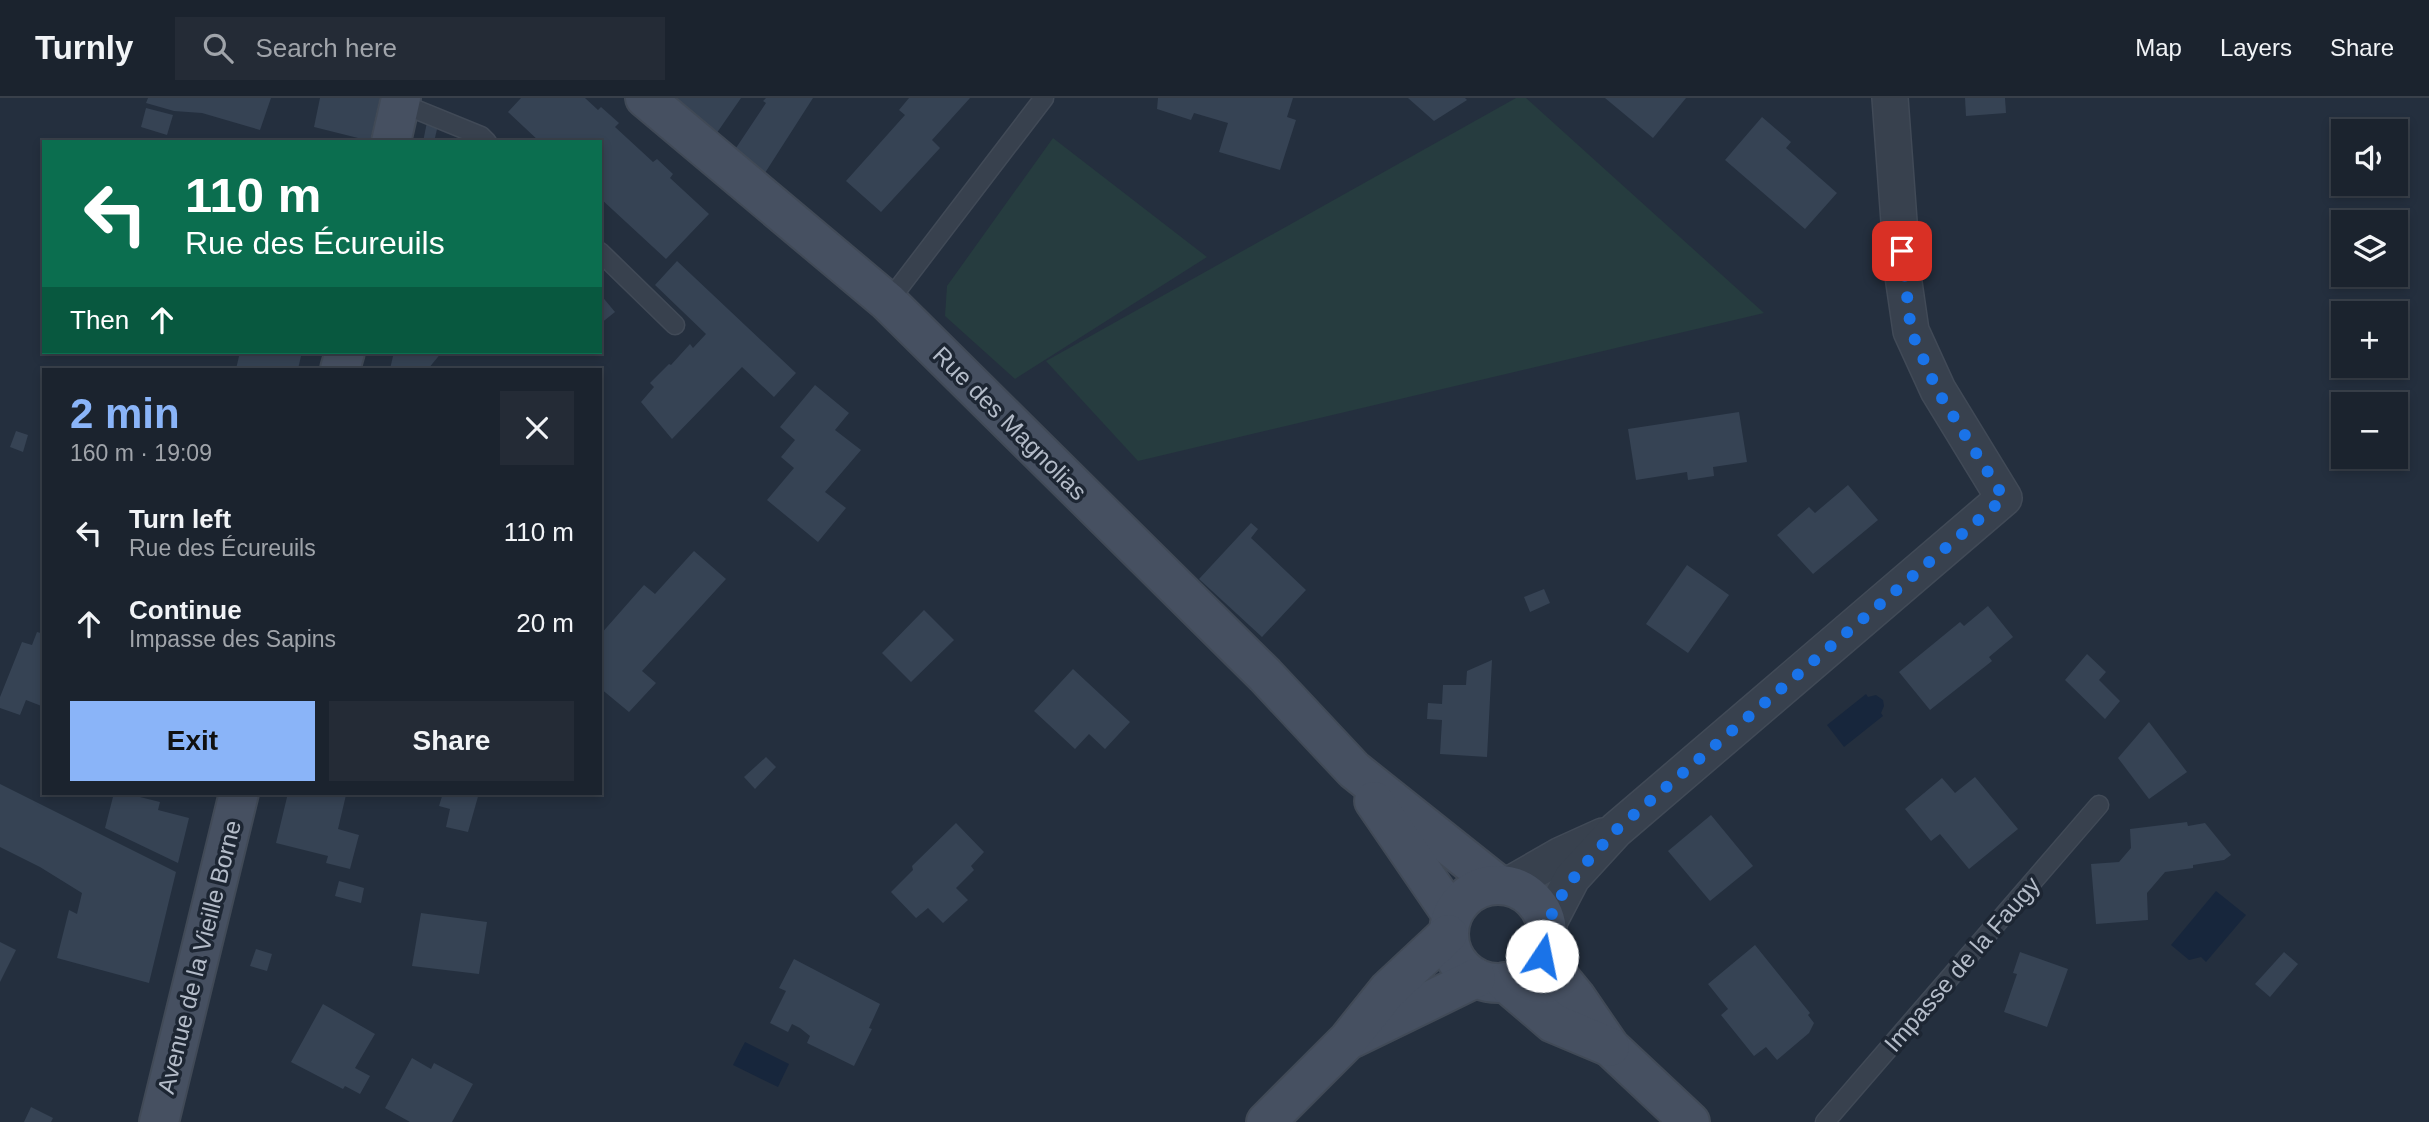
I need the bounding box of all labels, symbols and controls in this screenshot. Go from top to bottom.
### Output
search box [175,17,665,80]
text: Turnly [35,29,133,66]
icon: search [199,29,237,67]
text: Search here [255,33,397,63]
text: Map [2135,34,2182,61]
text: Layers [2220,34,2292,61]
text: Share [2330,34,2394,61]
map controls [2331,119,2408,469]
button: sound [2331,119,2408,196]
icon: left [70,168,161,259]
text: 110 m [185,168,321,222]
button: layers [2331,210,2408,287]
pin [1872,221,1932,281]
text: Rue des Écureuils [185,225,445,261]
icon: arrive [1883,232,1921,270]
icon: ahead [143,301,181,339]
button: + [2331,301,2408,378]
text: Then [70,305,129,335]
street label: Rue des Magnolias [928,341,1092,505]
text: 2 min [70,390,180,437]
button: close [500,391,574,465]
button: − [2331,392,2408,469]
text: 160 m · 19:09 [70,440,212,466]
text: Turn left [129,504,231,534]
icon: left [70,514,108,552]
text: 110 m [504,517,574,547]
text: Rue des Écureuils [129,535,316,561]
text: Continue [129,595,242,625]
icon: ahead [70,605,108,643]
text: 20 m [516,608,574,638]
text: Impasse des Sapins [129,626,336,652]
button: Exit [70,701,315,781]
button: Share [329,701,574,781]
street label: Avenue de la Vieille Borne [152,818,246,1096]
street label: Impasse de la Faugy [1879,871,2045,1057]
position arrow [1505,919,1579,993]

